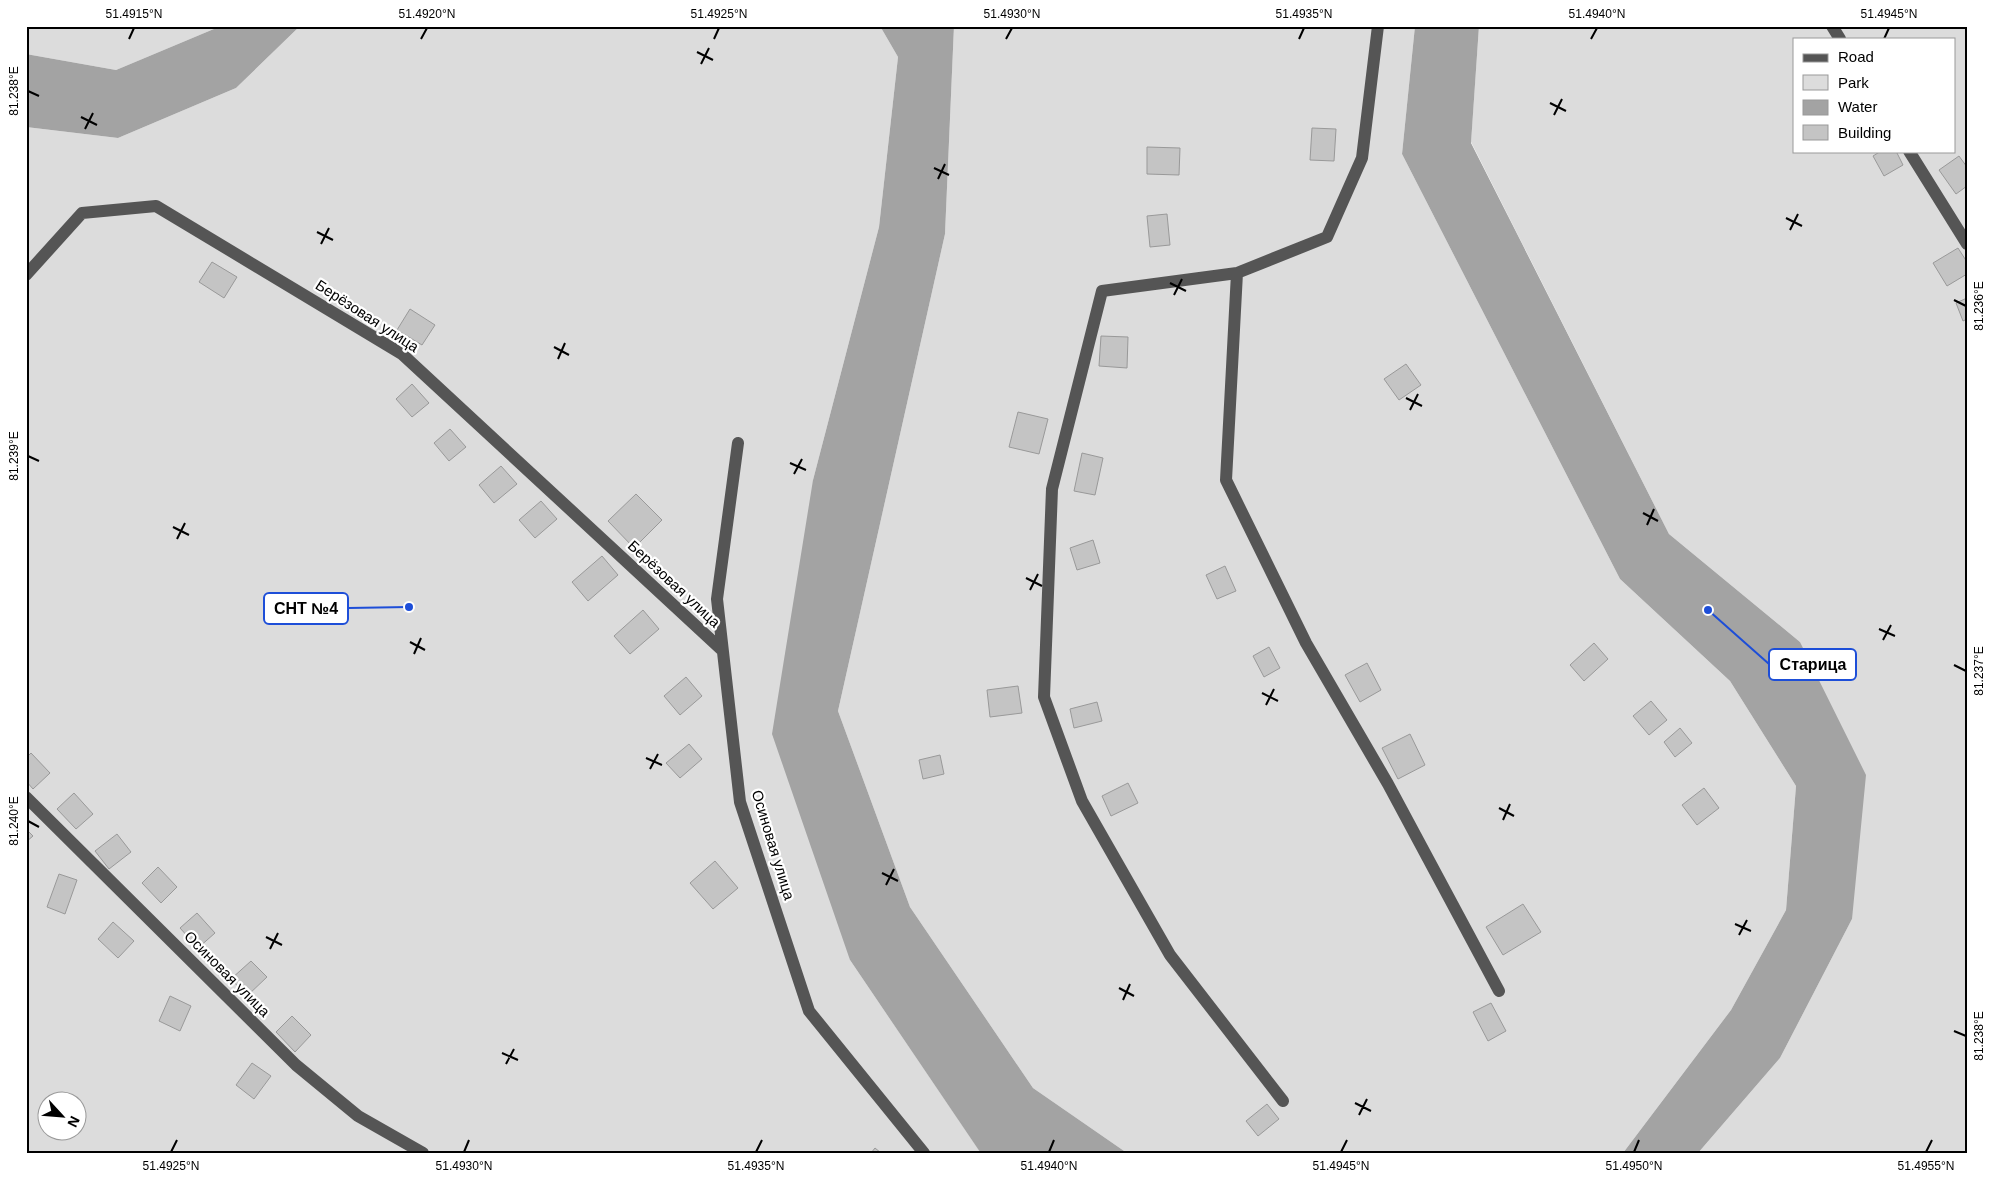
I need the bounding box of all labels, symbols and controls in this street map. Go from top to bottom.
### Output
text: 51.4915°N [106,7,162,21]
text: 51.4920°N [399,7,455,21]
text: 51.4925°N [691,7,747,21]
text: 51.4930°N [984,7,1040,21]
text: 51.4935°N [1276,7,1332,21]
text: 51.4940°N [1569,7,1625,21]
text: 51.4945°N [1861,7,1917,21]
legend [1793,38,1956,152]
text: Road [1838,48,1874,65]
text: 81.238°E [7,66,21,116]
text: Park [1838,74,1869,91]
text: Water [1838,98,1877,115]
text: Building [1838,124,1891,141]
street label: Берёзовая улица [312,276,423,356]
text: 81.236°E [1972,281,1986,331]
text: 81.239°E [7,431,21,481]
street label: Берёзовая улица [625,537,724,631]
callout: СНТ №4 [264,593,348,624]
text: СНТ №4 [274,600,338,617]
text: 81.237°E [1972,646,1986,696]
callout: Старица [1769,649,1856,680]
text: Старица [1780,656,1847,673]
street label: Осиновая улица [749,788,798,902]
text: 81.240°E [7,796,21,846]
street label: Осиновая улица [181,927,274,1020]
text: 81.238°E [1972,1011,1986,1061]
north arrow [38,1092,88,1142]
text: N [64,1114,83,1130]
text: 51.4925°N [143,1159,199,1173]
text: 51.4930°N [436,1159,492,1173]
text: 51.4935°N [728,1159,784,1173]
text: 51.4940°N [1021,1159,1077,1173]
text: 51.4945°N [1313,1159,1369,1173]
text: 51.4950°N [1606,1159,1662,1173]
text: 51.4955°N [1898,1159,1954,1173]

